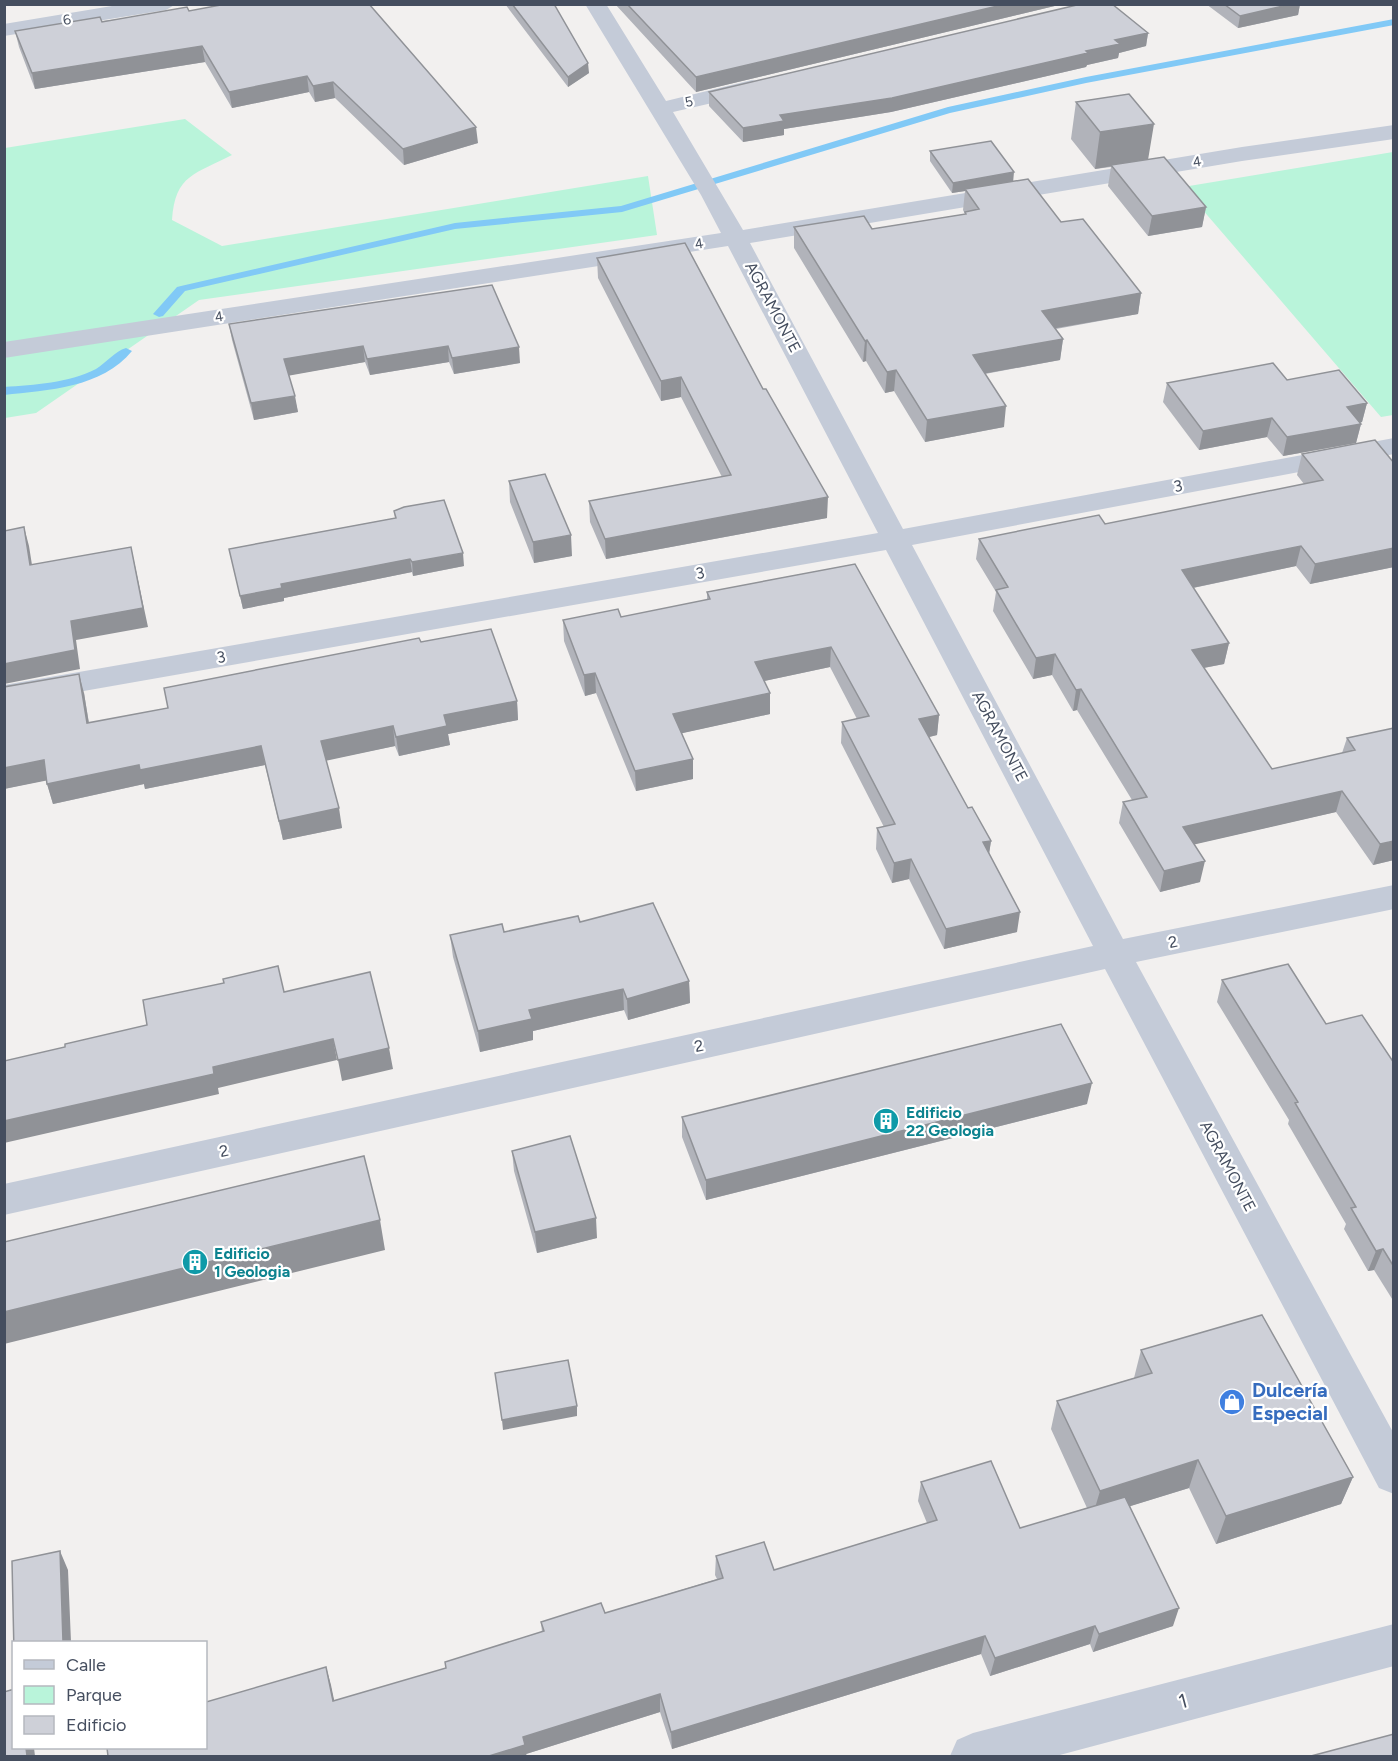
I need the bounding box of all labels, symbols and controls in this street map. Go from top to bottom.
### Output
street label: 6 [62,11,72,29]
street label: 5 [683,93,695,111]
street label: 4 [1191,153,1203,171]
street label: 4 [693,235,705,253]
street label: AGRAMONTE [741,258,805,356]
street label: 4 [213,308,225,326]
street label: 3 [1172,476,1184,496]
street label: 3 [694,563,706,583]
street label: 3 [215,647,227,667]
street label: AGRAMONTE [968,687,1032,785]
street label: 2 [1167,932,1179,952]
street label: 2 [693,1036,705,1056]
place label: Edificio 22 Geologia [906,1103,994,1140]
building icon: Edificio 22 Geologia [871,1106,901,1136]
street label: AGRAMONTE [1196,1117,1260,1215]
street label: 2 [218,1141,230,1161]
place label: Edificio 1 Geologia [214,1244,290,1281]
building icon: Edificio 1 Geologia [180,1247,210,1277]
place label: Dulcería Especial [1252,1378,1328,1425]
shop icon: Dulcería Especial [1217,1387,1247,1417]
legend [12,1641,207,1749]
text: Calle [66,1654,106,1676]
text: Parque [66,1684,122,1706]
street label: 1 [1176,1688,1190,1714]
text: Edificio [66,1714,127,1736]

